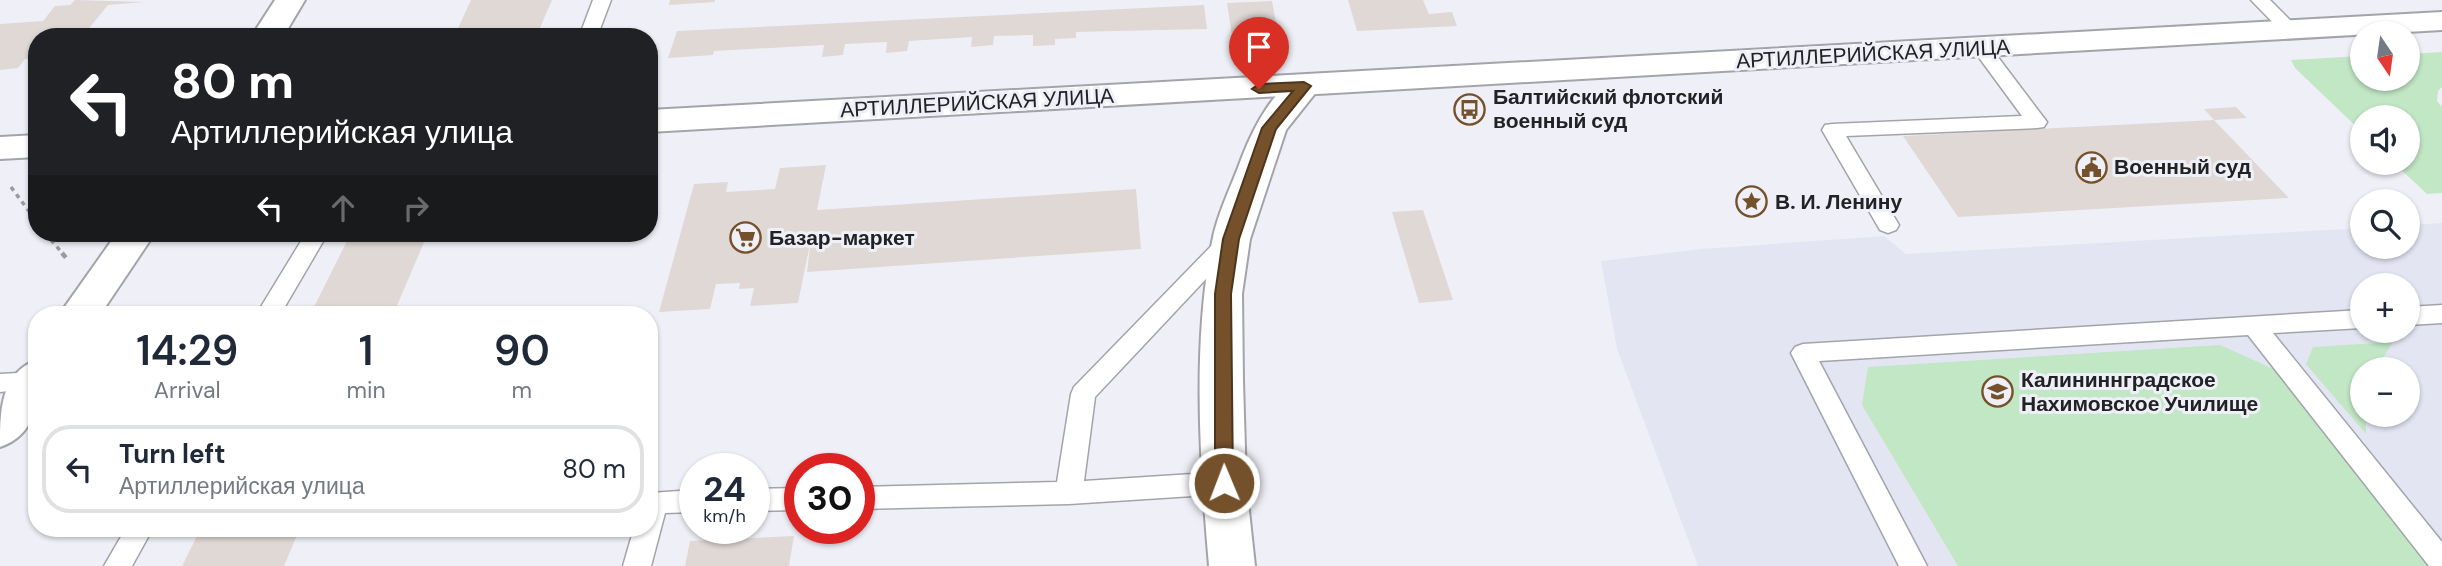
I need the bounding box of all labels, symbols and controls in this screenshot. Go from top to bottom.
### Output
pin [1229,17,1289,89]
north arrow [2350,21,2420,91]
map controls [2350,21,2420,427]
icon: arrive [1240,28,1278,66]
street label: АРТИЛЛЕРИЙСКАЯ УЛИЦА [1735,33,2011,75]
text: 80 m [171,49,294,113]
icon: left [56,56,147,147]
street label: АРТИЛЛЕРИЙСКАЯ УЛИЦА [839,82,1115,124]
place label: Балтийский флотский военный суд [1493,83,1723,135]
bus stop icon: Балтийский флотский военный суд [1453,92,1487,126]
button: sound [2350,105,2420,175]
text: Артиллерийская улица [171,111,513,153]
public building icon: Военный суд [2074,150,2108,184]
place label: Военный суд [2114,153,2251,181]
place icon: В. И. Ленину [1735,185,1769,219]
place label: В. И. Ленину [1775,188,1902,216]
icon: left [251,189,289,227]
icon: ahead [324,189,362,227]
icon: right [397,189,435,227]
button: search [2350,189,2420,259]
supermarket icon: Базар-маркет [729,221,763,255]
place label: Базар-маркет [769,224,915,252]
button: + [2350,273,2420,343]
text: 14:29 [136,323,238,378]
text: 1 [359,323,373,378]
text: 90 [494,323,550,378]
button: − [2350,357,2420,427]
place label: Калининнградское Нахимовское Училище [2021,366,2258,418]
text: Arrival [154,375,221,405]
text: min [346,375,386,405]
text: m [512,375,532,405]
school or university icon: Калининнградское Нахимовское Училище [1981,375,2015,409]
text: Turn left [119,437,226,471]
position arrow [1187,446,1261,520]
icon: left [60,450,98,488]
text: 80 m [562,452,626,486]
speed limit sign: 30 [784,453,875,544]
text: 24 [703,466,746,512]
text: Артиллерийская улица [119,471,365,501]
text: km/h [703,504,746,528]

